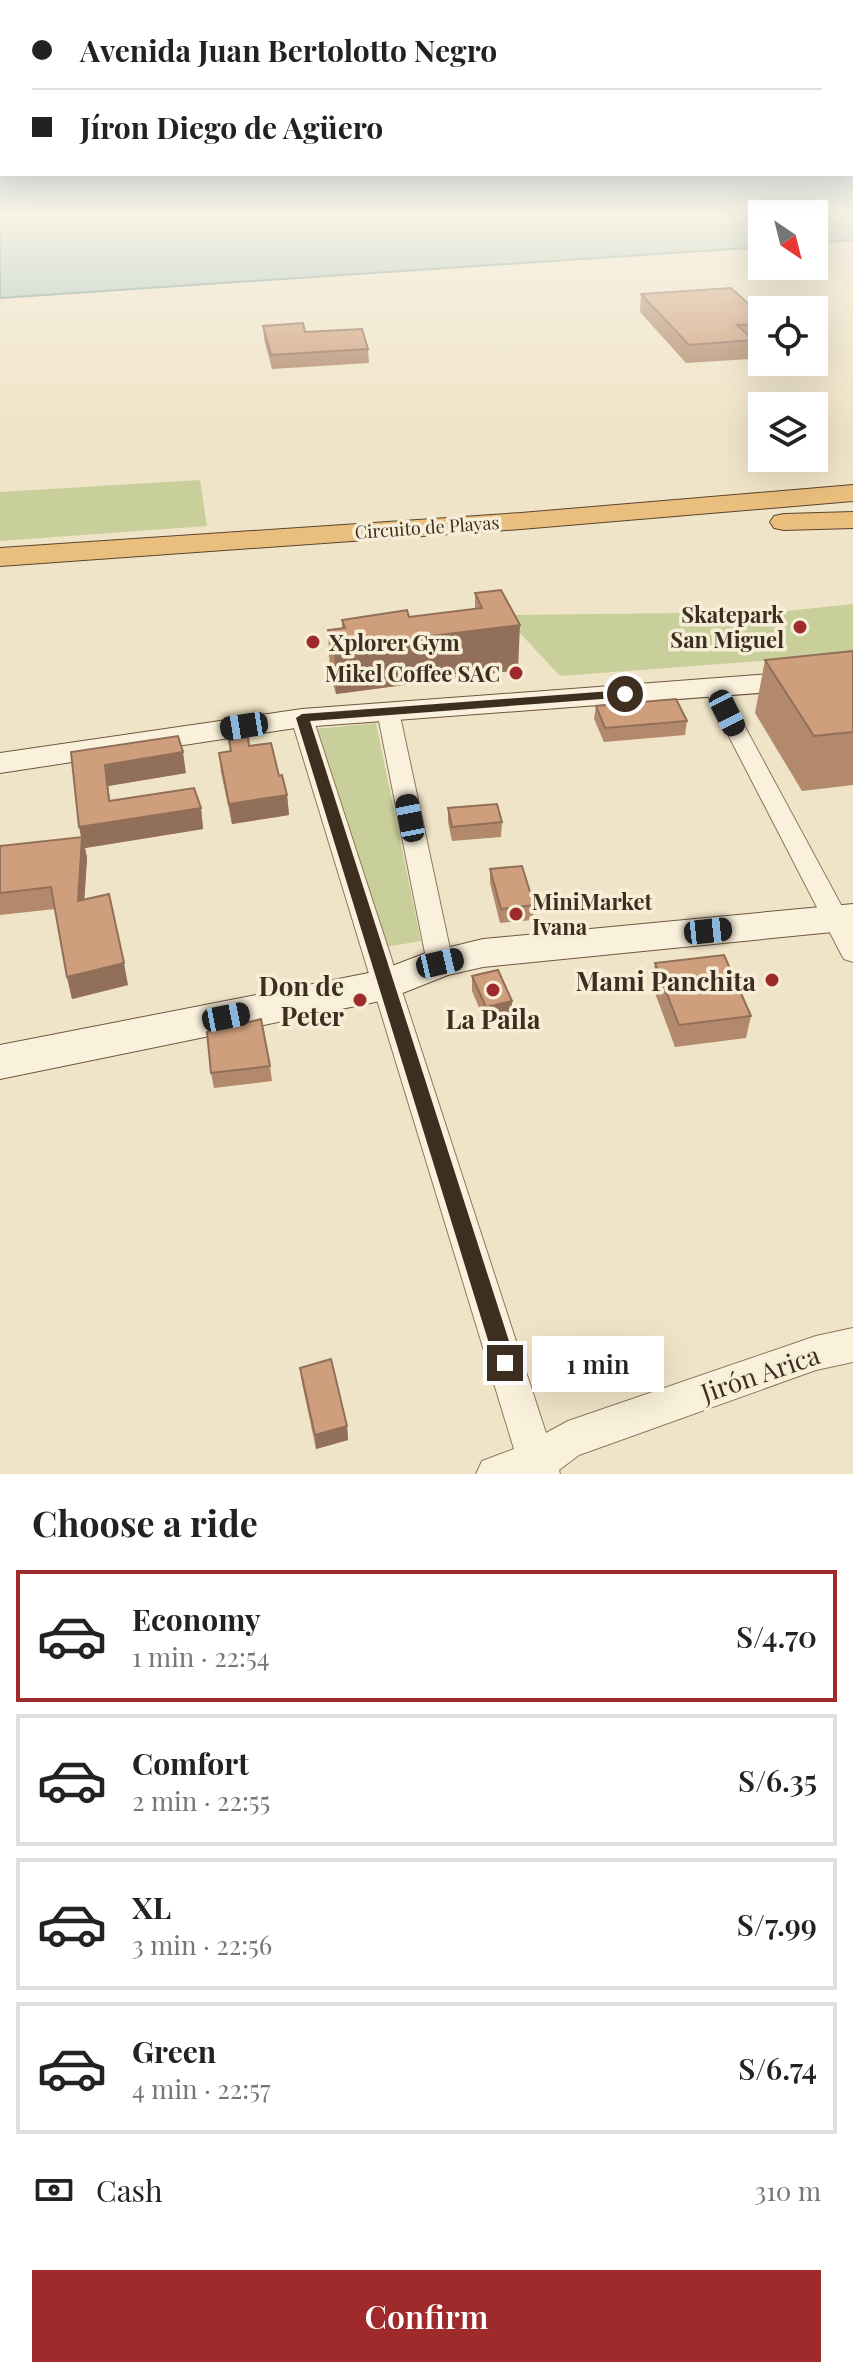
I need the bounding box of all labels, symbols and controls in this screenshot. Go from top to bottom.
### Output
text: Avenida Juan Bertolotto Negro [80,30,497,70]
text: Jíron Diego de Agüero [80,107,383,147]
north arrow [748,200,828,280]
map controls [748,200,828,472]
button: locate [748,296,828,376]
button: layers [748,392,828,472]
street label: Circuito de Playas [354,510,500,544]
place label: Skatepark San Miguel [670,599,784,654]
marker: Skatepark San Miguel [791,618,809,636]
place label: Xplorer Gym [329,627,460,657]
marker: Xplorer Gym [304,633,322,651]
place label: Mikel Coffee SAC [325,658,500,688]
marker: Mikel Coffee SAC [507,664,525,682]
route start [607,676,643,712]
car [705,686,749,740]
car [218,710,270,742]
car [394,792,426,844]
place label: MiniMarket Ivana [532,886,653,941]
marker: MiniMarket Ivana [507,905,525,923]
car [683,917,733,945]
car [414,946,466,980]
place label: Mami Panchita [576,963,757,998]
place label: Don de Peter [258,968,344,1033]
marker: Mami Panchita [763,971,781,989]
marker: La Paila [484,981,502,999]
marker: Don de Peter [351,991,369,1009]
car [200,1001,252,1033]
place label: La Paila [446,1001,541,1036]
callout: 1 min [533,1335,665,1391]
street label: Jirón Arica [695,1336,824,1410]
route end [487,1345,523,1381]
text: 1 min [566,1346,630,1381]
text: Choose a ride [32,1498,258,1546]
text: Economy [132,1599,261,1639]
icon: car [36,1600,108,1672]
text: S/4.70 [736,1616,817,1656]
text: 1 min · 22:54 [132,1639,270,1674]
text: Comfort [132,1743,249,1783]
icon: car [36,1744,108,1816]
text: S/6.35 [738,1760,817,1800]
text: 2 min · 22:55 [132,1783,270,1818]
text: XL [132,1887,171,1927]
icon: car [36,1888,108,1960]
text: S/7.99 [737,1904,817,1944]
text: 3 min · 22:56 [132,1927,272,1962]
text: Green [132,2031,216,2071]
icon: car [36,2032,108,2104]
text: S/6.74 [738,2048,817,2088]
text: 4 min · 22:57 [132,2071,271,2106]
icon: cash [32,2168,76,2212]
text: Cash [96,2170,163,2210]
text: 310 m [754,2173,821,2208]
button: Confirm [32,2270,821,2362]

